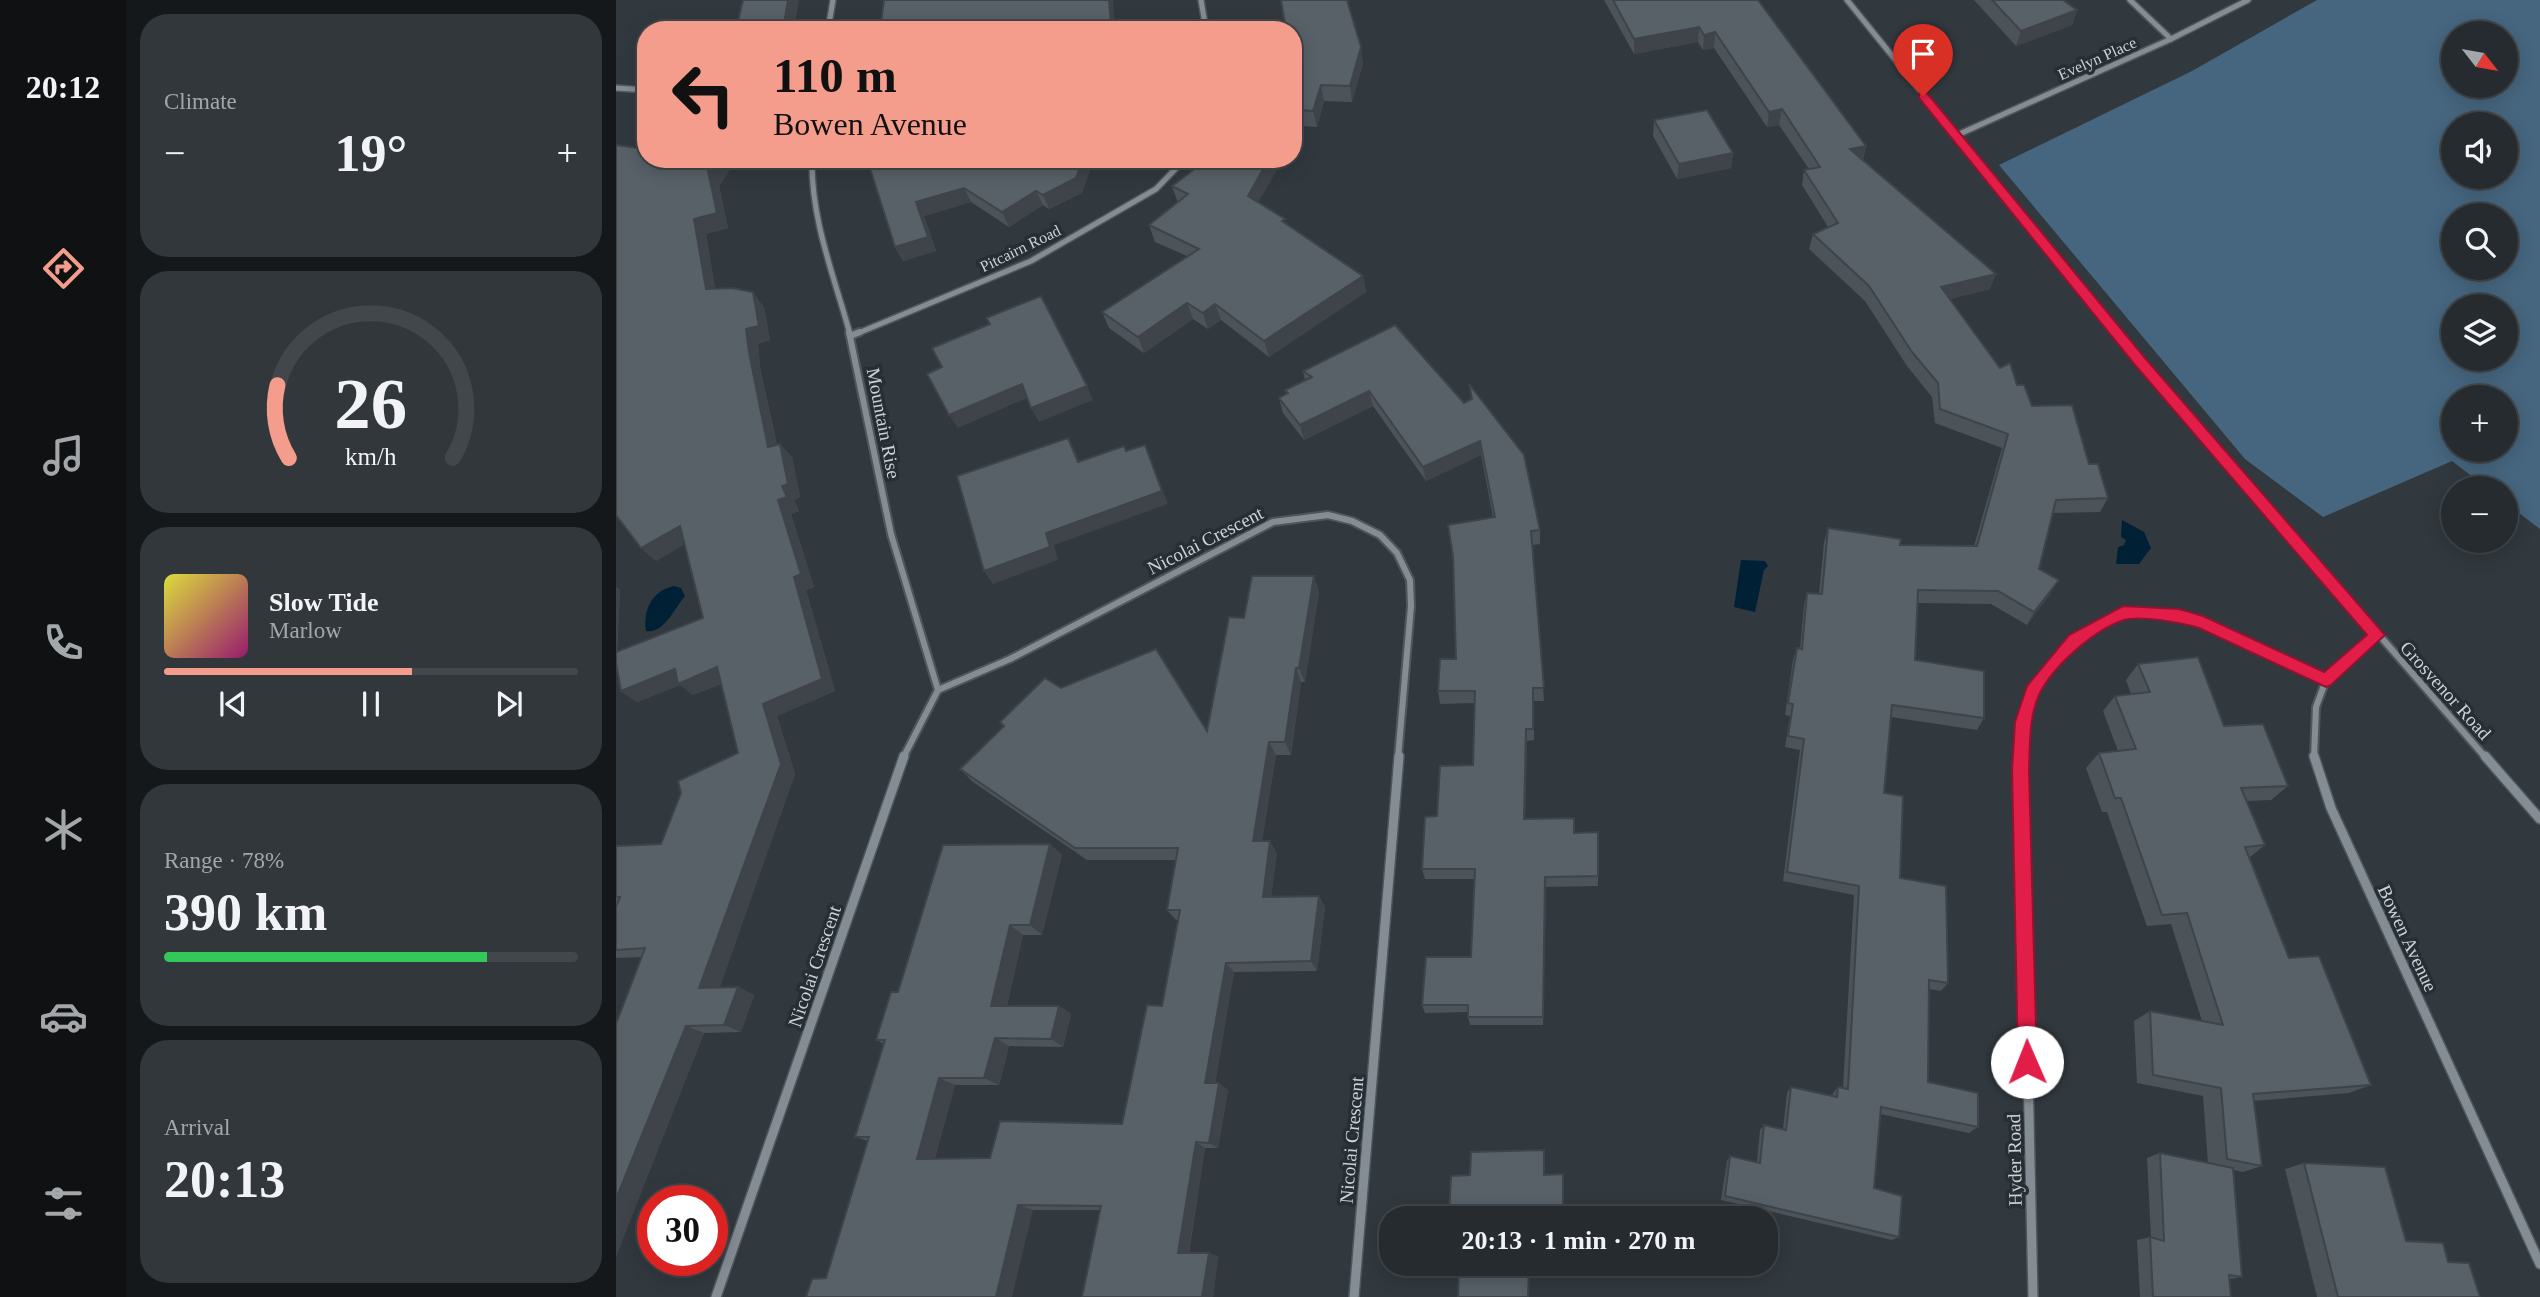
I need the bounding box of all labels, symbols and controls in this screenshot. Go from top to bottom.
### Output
north arrow [2441,21,2518,98]
map controls [2441,21,2518,553]
pin [1893,24,1953,96]
street label: Evelyn Place [2055,34,2139,84]
icon: arrive [1904,35,1942,73]
text: 110 m [773,48,897,103]
icon: left [658,49,749,140]
text: 20:12 [26,69,100,105]
text: Climate [164,89,237,114]
text: Bowen Avenue [773,106,967,142]
button: sound [2441,112,2518,189]
text: 19° [335,125,407,182]
text: − [164,132,185,174]
text: + [557,132,578,174]
button: search [2441,203,2518,280]
street label: Pitcairn Road [977,222,1063,275]
icon: directions [39,244,88,293]
button: layers [2441,294,2518,371]
text: 26 [335,363,407,444]
street label: Mountain Rise [862,366,905,480]
button: + [2441,385,2518,462]
icon: music [39,431,88,480]
text: km/h [345,443,397,470]
button: − [2441,476,2518,553]
street label: Nicolai Crescent [1144,502,1267,579]
text: Slow Tide [269,588,379,617]
icon: phone [39,618,88,667]
text: Marlow [269,618,342,643]
street label: Grosvenor Road [2396,637,2496,744]
icon: previous [214,685,252,723]
icon: pause [352,685,390,723]
icon: next [490,685,528,723]
icon: climate [39,805,88,854]
text: Range · 78% [164,848,284,873]
street label: Bowen Avenue [2374,882,2441,995]
text: 390 km [164,884,327,941]
street label: Nicolai Crescent [784,902,845,1030]
icon: car [39,992,88,1041]
position arrow [1990,1025,2064,1099]
street label: Nicolai Crescent [1335,1075,1368,1204]
street label: Hyder Road [2003,1113,2026,1206]
text: Arrival [164,1115,230,1140]
text: 20:13 [164,1151,285,1208]
icon: filters [39,1179,88,1228]
speed limit sign: 30 [637,1185,728,1276]
text: 20:13 · 1 min · 270 m [1462,1226,1696,1255]

